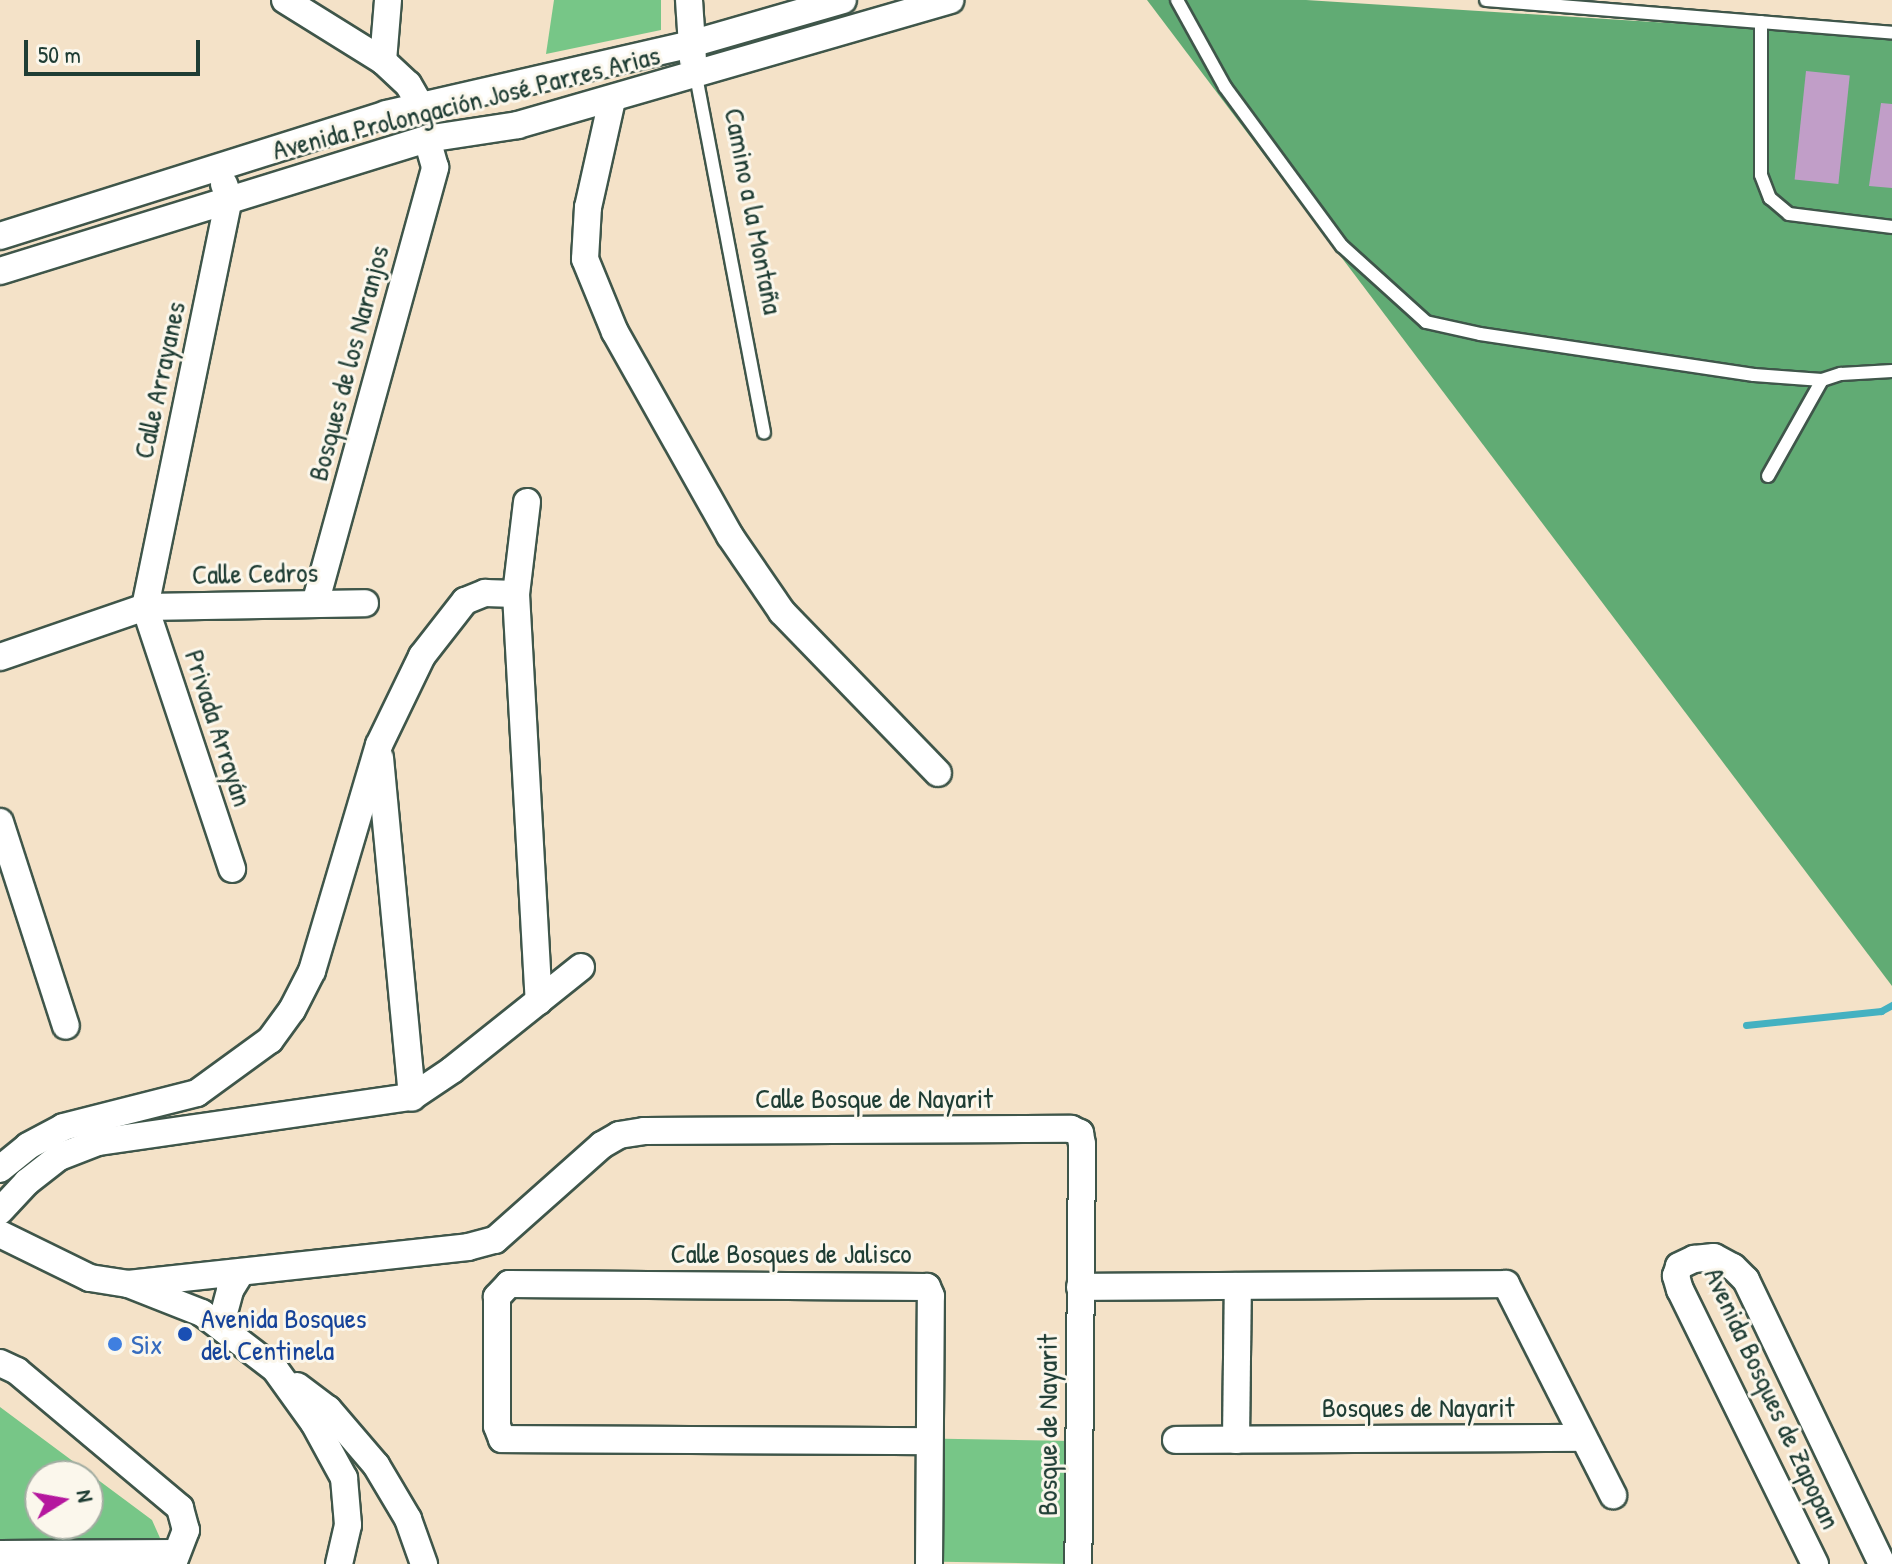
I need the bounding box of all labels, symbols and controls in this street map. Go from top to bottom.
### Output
scale bar [28,24,204,74]
text: 50 m [38,38,81,70]
street label: Avenida Prolongación José Parres Arias [269,38,663,166]
street label: Camino a la Montaña [718,105,790,317]
street label: Bosques de los Naranjos [300,242,396,484]
street label: Calle Arrayanes [126,298,192,462]
street label: Calle Cedros [192,555,318,591]
street label: Privada Arrayán [178,645,260,811]
street label: Calle Bosque de Nayarit [755,1081,993,1115]
street label: Calle Bosques de Jalisco [670,1236,912,1270]
street label: Avenida Bosques de Zapopan [1698,1262,1848,1534]
place label: Avenida Bosques del Centinela [201,1301,367,1367]
marker: Avenida Bosques del Centinela [176,1325,194,1343]
place label: Six [131,1327,163,1361]
street label: Bosque de Nayarit [1030,1334,1064,1516]
marker: Six [106,1335,124,1353]
street label: Bosques de Nayarit [1322,1390,1514,1424]
north arrow [24,1460,104,1540]
text: N [70,1487,101,1504]

